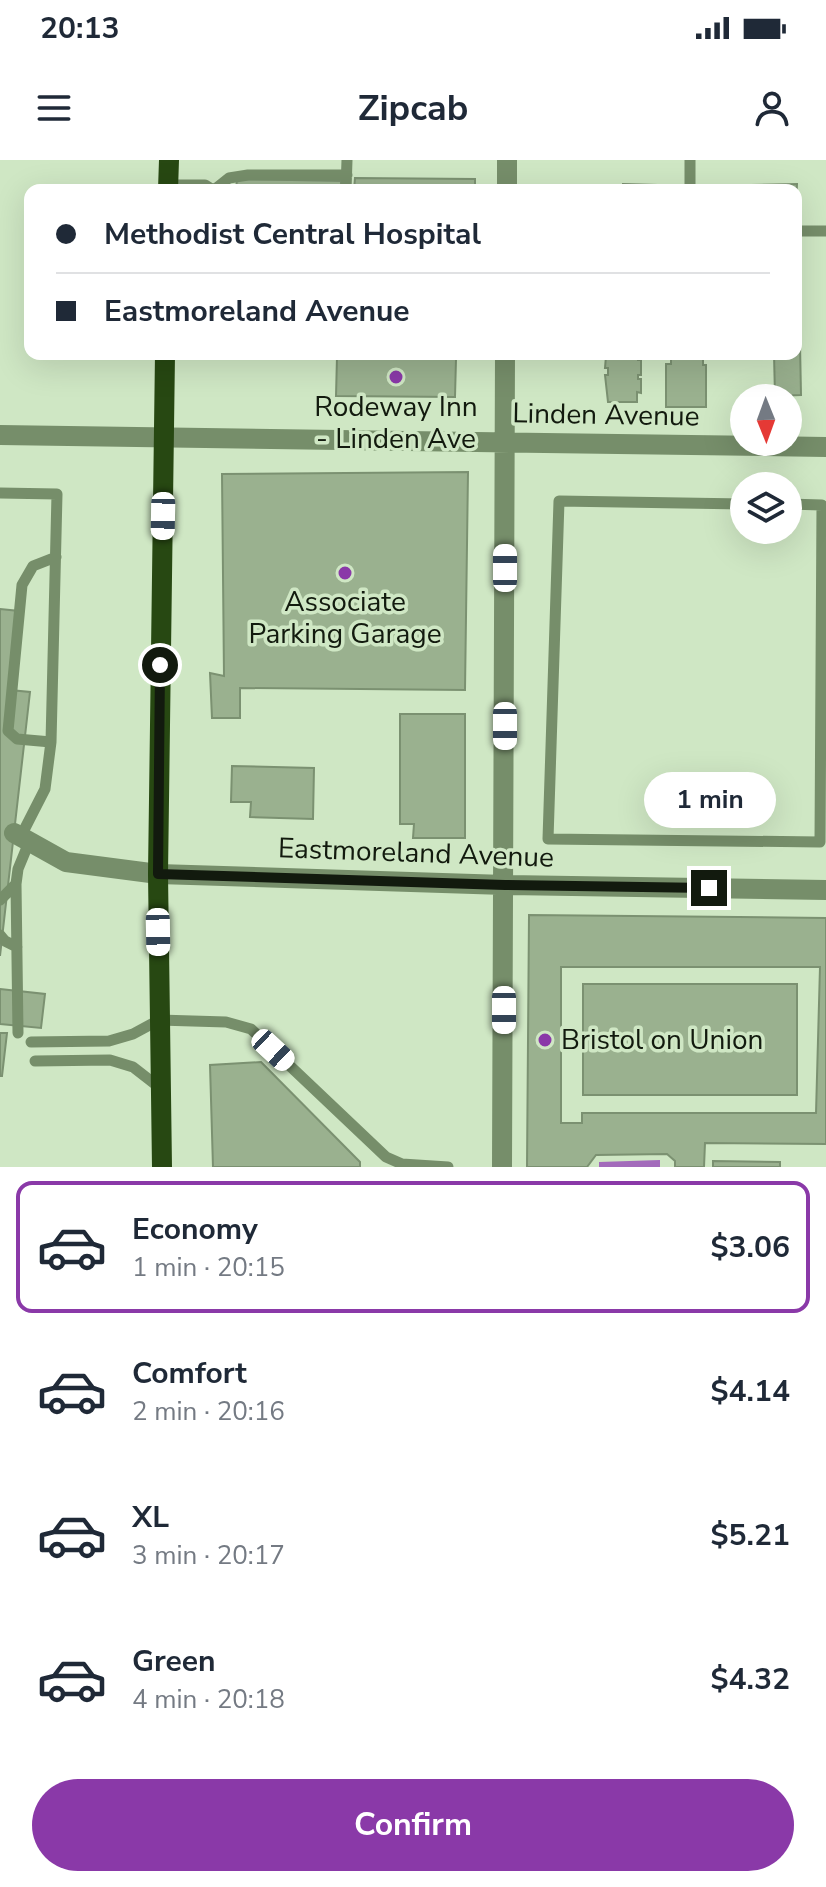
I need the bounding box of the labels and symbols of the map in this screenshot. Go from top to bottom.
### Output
marker: Rodeway Inn - Linden Ave [387,368,405,386]
north arrow [730,384,802,456]
place label: Rodeway Inn - Linden Ave [314,388,478,458]
street label: Linden Avenue [512,394,700,436]
car [151,492,175,540]
car [493,544,517,592]
marker: Associate Parking Garage [336,564,354,582]
place label: Associate Parking Garage [248,583,442,653]
route start [142,647,178,683]
car [493,702,517,750]
callout: 1 min [643,772,775,828]
street label: Eastmoreland Avenue [277,829,555,877]
route end [691,870,727,906]
car [146,908,170,956]
car [492,986,516,1034]
place label: Bristol on Union [561,1021,763,1059]
car [247,1025,299,1075]
marker: Bristol on Union [536,1031,554,1049]

